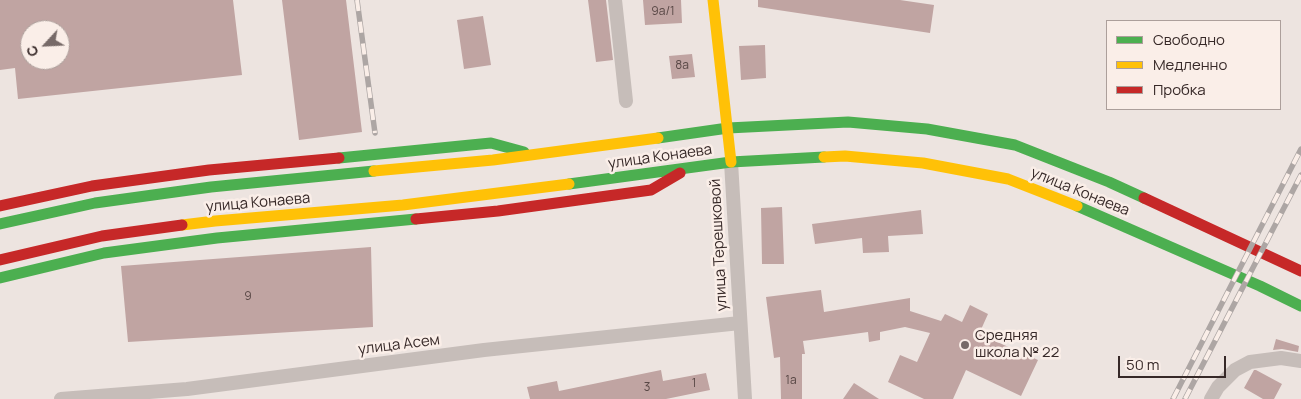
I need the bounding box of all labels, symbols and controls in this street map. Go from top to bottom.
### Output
house number: 9а/1 [651,5,675,19]
north arrow [20,20,70,70]
legend [1106,20,1281,110]
text: Свободно [1153,29,1225,50]
text: С [21,42,43,60]
text: Медленно [1153,54,1227,75]
house number: 8а [675,59,689,73]
text: Пробка [1153,79,1206,100]
street label: улица Конаева [607,141,713,173]
street label: улица Конаева [1028,164,1132,220]
street label: улица Терешковой [707,178,731,312]
street label: улица Конаева [205,189,311,217]
house number: 9 [244,290,252,304]
place label: Средняя школа № 22 [975,327,1059,362]
street label: улица Асем [357,331,441,359]
marker: Средняя школа № 22 [959,339,971,351]
scale bar [1121,346,1228,378]
text: 50 m [1126,354,1160,375]
house number: 1а [785,374,797,388]
house number: 1 [692,377,696,391]
house number: 3 [644,381,650,395]

